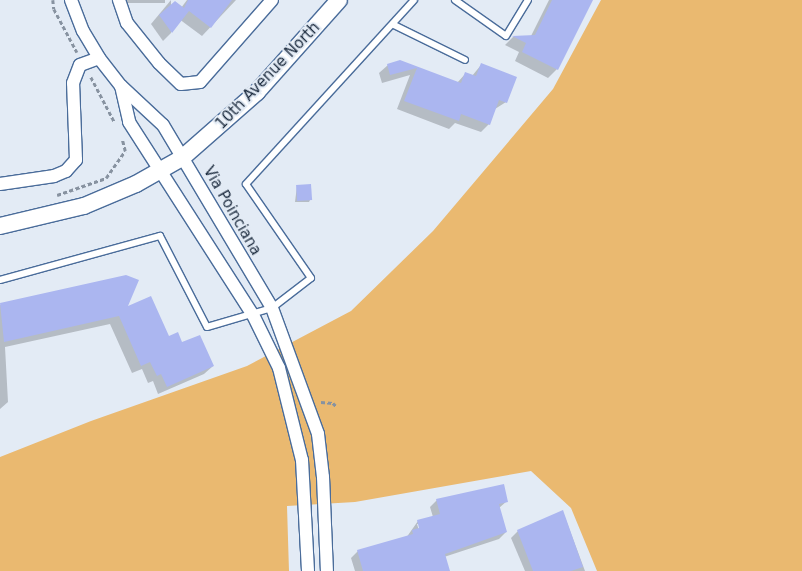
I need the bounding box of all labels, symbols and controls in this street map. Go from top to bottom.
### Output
street label: 10th Avenue North [212,19,324,133]
street label: Via Poinciana [199,163,265,259]

